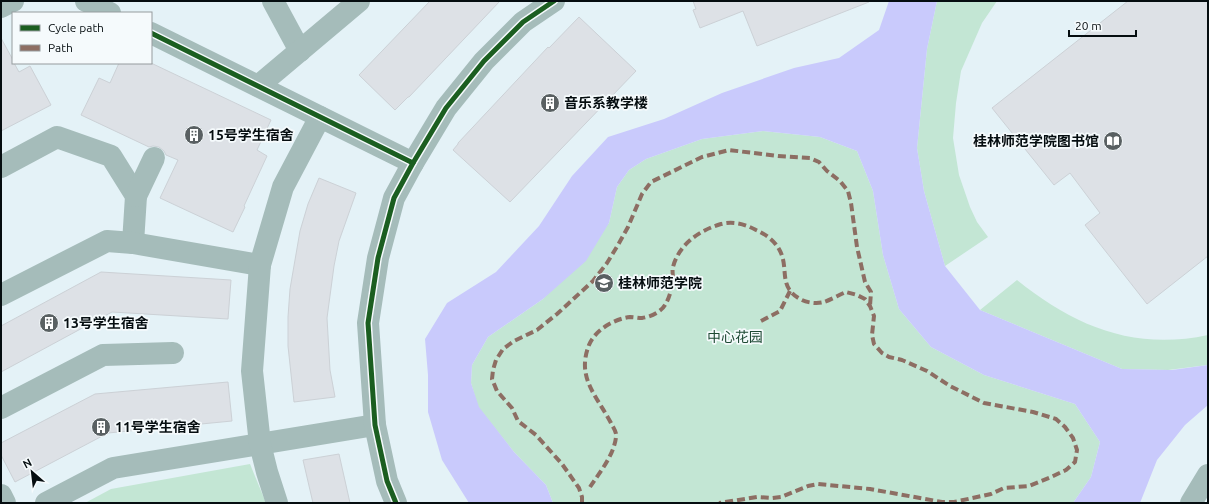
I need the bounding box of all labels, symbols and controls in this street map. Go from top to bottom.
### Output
legend [12,12,152,64]
scale bar [1069,12,1136,38]
text: 20 m [1075,19,1102,32]
text: Cycle path [48,21,104,34]
text: Path [48,41,73,54]
building icon: 音乐系教学楼 [539,92,561,114]
place label: 音乐系教学楼 [564,95,648,111]
building icon: 15号学生宿舍 [183,124,205,146]
place label: 15号学生宿舍 [208,127,294,143]
library icon: 桂林师范学院图书馆 [1102,130,1124,152]
place label: 桂林师范学院图书馆 [973,133,1099,149]
school or university icon: 桂林师范学院 [593,272,615,294]
place label: 桂林师范学院 [618,275,702,291]
building icon: 13号学生宿舍 [38,312,60,334]
place label: 13号学生宿舍 [63,315,149,331]
park label: 中心花园 [707,329,763,345]
building icon: 11号学生宿舍 [90,416,112,438]
place label: 11号学生宿舍 [115,419,201,435]
north arrow [12,452,52,492]
text: N [21,456,34,470]

